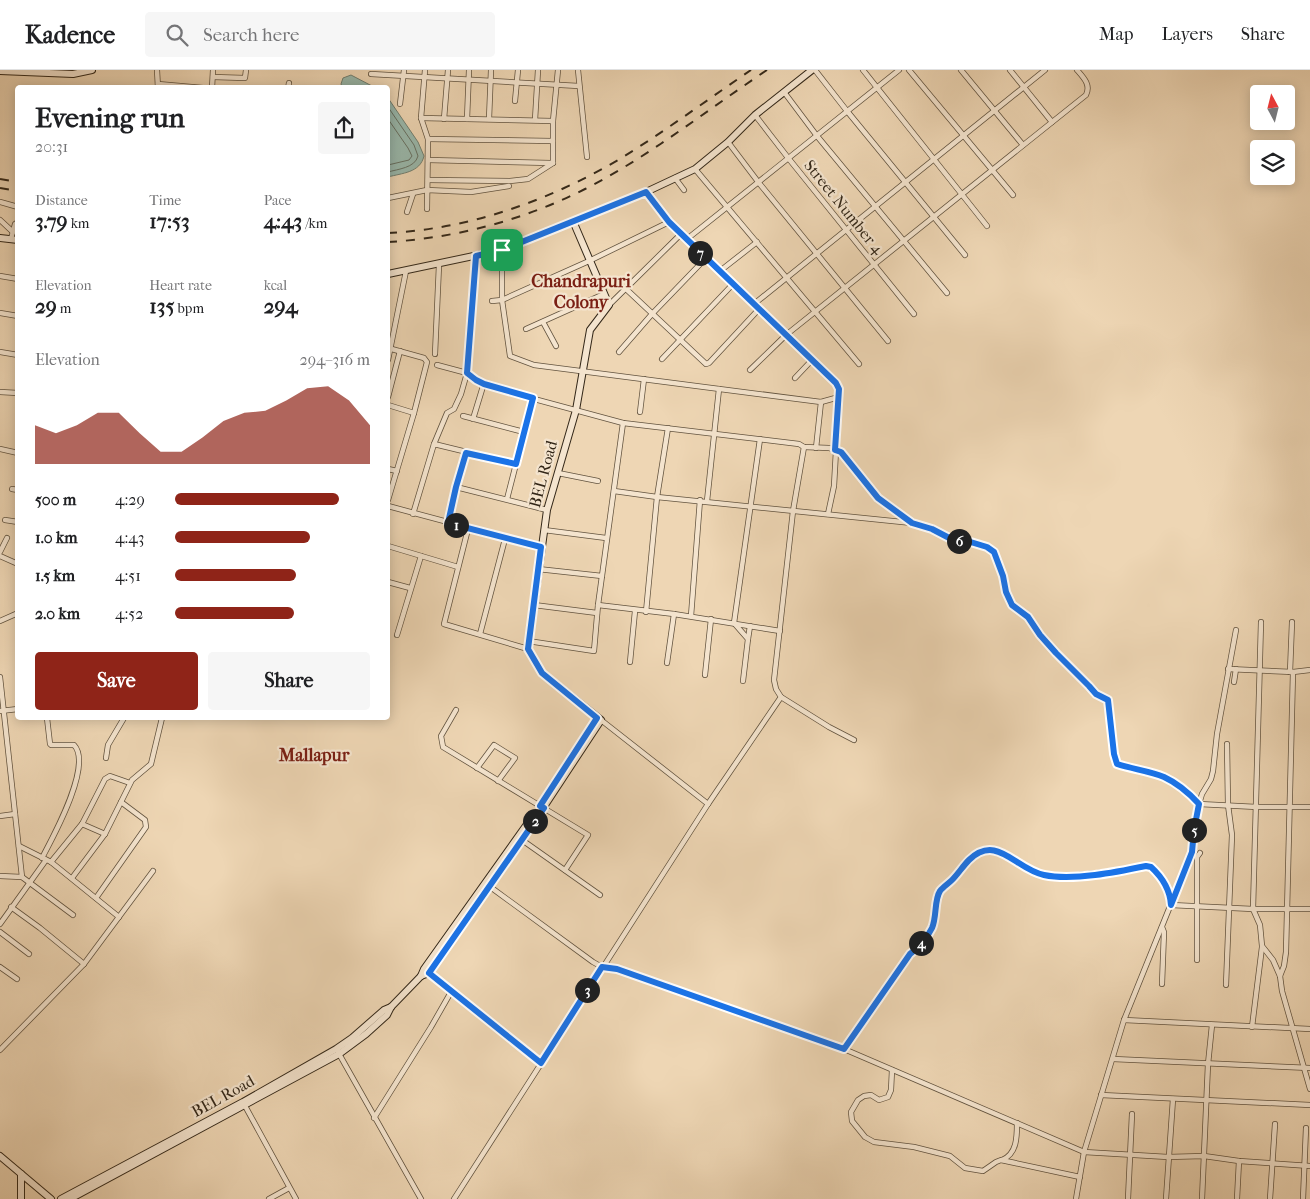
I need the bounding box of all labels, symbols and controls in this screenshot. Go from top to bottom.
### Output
search box [145,12,495,57]
text: Kadence [25,21,115,49]
icon: search [163,21,191,49]
text: Search here [203,24,299,46]
text: Map [1099,24,1133,45]
text: Layers [1161,24,1213,45]
text: Share [1241,24,1285,45]
north arrow [1250,85,1295,130]
map controls [1250,85,1295,185]
text: Evening run [35,101,185,134]
button: share [318,102,370,154]
text: 20:31 [35,137,68,156]
button: layers [1250,140,1295,185]
street label: Street Number 4 [800,156,888,258]
text: Distance [35,192,88,209]
text: Time [149,192,181,209]
text: Pace [264,192,292,209]
text: 3.79 [35,209,68,233]
text: 17:53 [149,209,190,233]
text: 4:43 [264,209,302,233]
text: km [68,215,90,232]
text: /km [302,215,327,232]
pin [481,229,523,271]
icon: arrive [488,236,516,264]
pin: 7 [688,240,712,266]
text: 7 [697,245,704,262]
district label: Chandrapuri Colony [531,271,631,313]
text: Elevation [35,277,92,294]
text: Heart rate [149,277,212,294]
text: kcal [264,277,287,294]
text: 29 [35,294,57,318]
text: 135 [149,294,175,318]
text: 294 [264,294,298,318]
text: m [57,300,71,317]
text: bpm [175,300,204,317]
text: Elevation [35,350,100,369]
text: 294–316 m [300,350,370,369]
street label: BEL Road [525,438,561,510]
text: 500 m [35,490,76,509]
text: 4:29 [115,490,145,509]
pin: 1 [444,512,468,538]
text: 1 [454,517,459,534]
text: 1.0 km [35,528,78,547]
text: 4:43 [115,528,144,547]
pin: 6 [946,528,972,554]
text: 6 [956,533,963,550]
text: 1.5 km [35,566,75,585]
text: 4:51 [115,566,141,585]
text: 2.0 km [35,604,80,623]
text: 4:52 [115,604,143,623]
button: Save [35,652,198,710]
button: Share [208,652,370,710]
district label: Mallapur [278,745,350,766]
pin: 2 [522,808,548,834]
text: 2 [532,813,539,830]
pin: 5 [1182,818,1206,842]
text: 5 [1191,822,1198,839]
pin: 4 [908,930,934,956]
text: 4 [917,935,926,952]
pin: 3 [574,978,600,1002]
text: 3 [585,982,590,999]
street label: BEL Road [188,1071,258,1121]

